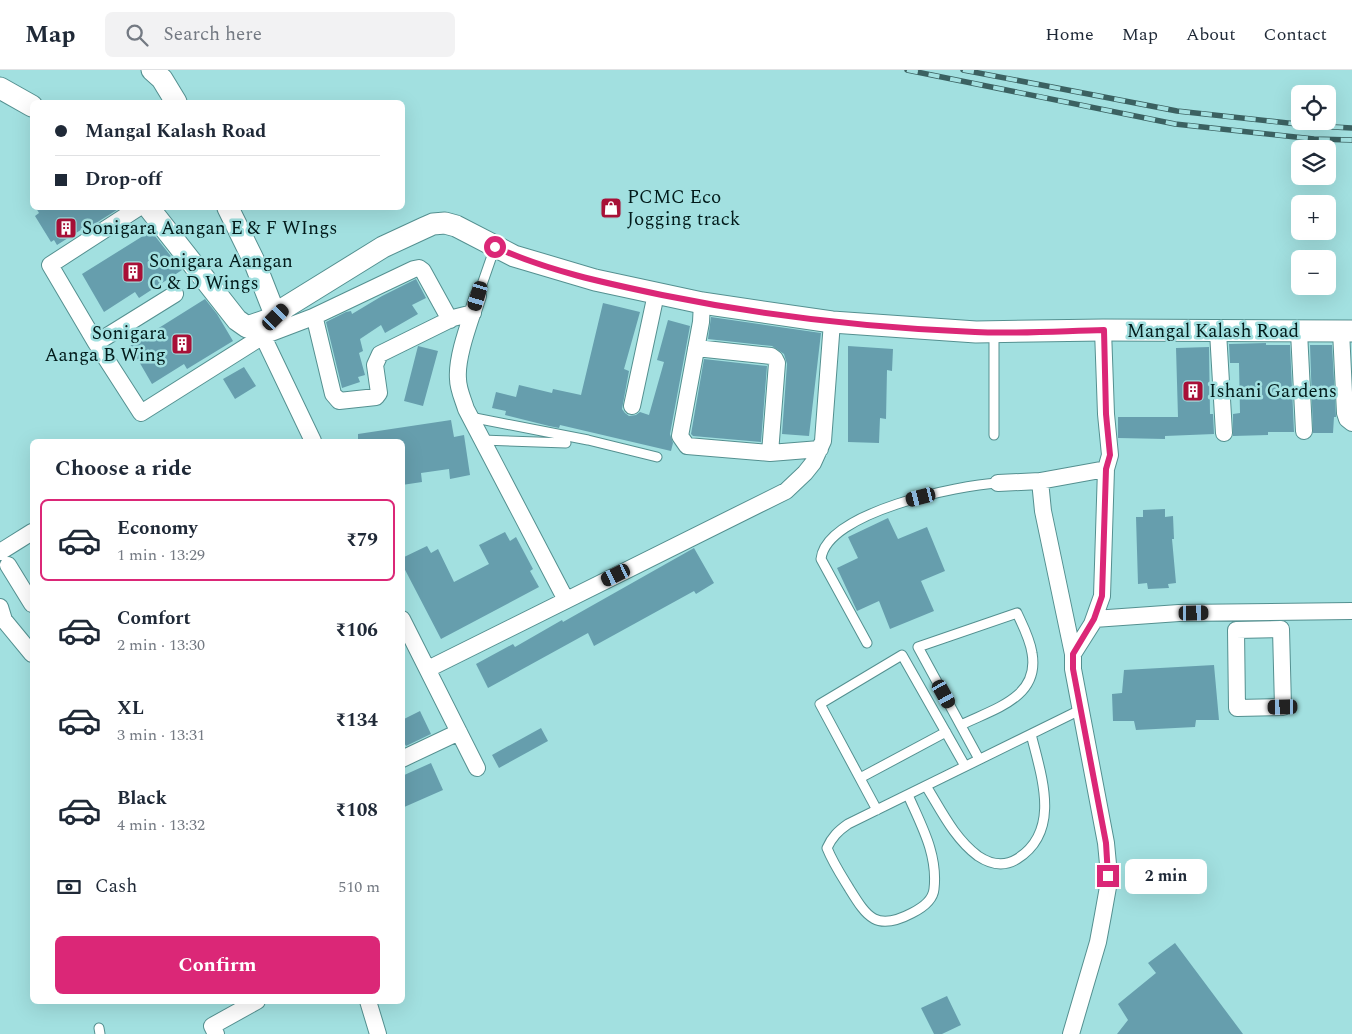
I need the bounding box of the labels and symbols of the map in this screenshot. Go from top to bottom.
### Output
place label: PCMC Eco Jogging track [627,183,741,234]
shop icon: PCMC Eco Jogging track [599,196,623,220]
place label: Sonigara Aangan E & F WIngs [82,214,337,243]
building icon: Sonigara Aangan E & F WIngs [54,216,78,240]
route start [484,236,506,258]
place label: Sonigara Aangan C & D Wings [149,247,293,298]
building icon: Sonigara Aangan C & D Wings [121,260,145,284]
car [466,279,489,313]
car [260,301,291,333]
street label: Mangal Kalash Road [1127,317,1299,346]
place label: Sonigara Aanga B Wing [44,319,167,370]
building icon: Sonigara Aanga B Wing [170,332,194,356]
place label: Ishani Gardens [1209,377,1337,406]
building icon: Ishani Gardens [1181,379,1205,403]
car [904,486,937,508]
car [599,562,632,588]
car [1178,605,1209,621]
car [930,677,957,711]
car [1267,699,1298,715]
callout: 2 min [1126,858,1208,894]
route end [1097,865,1119,887]

